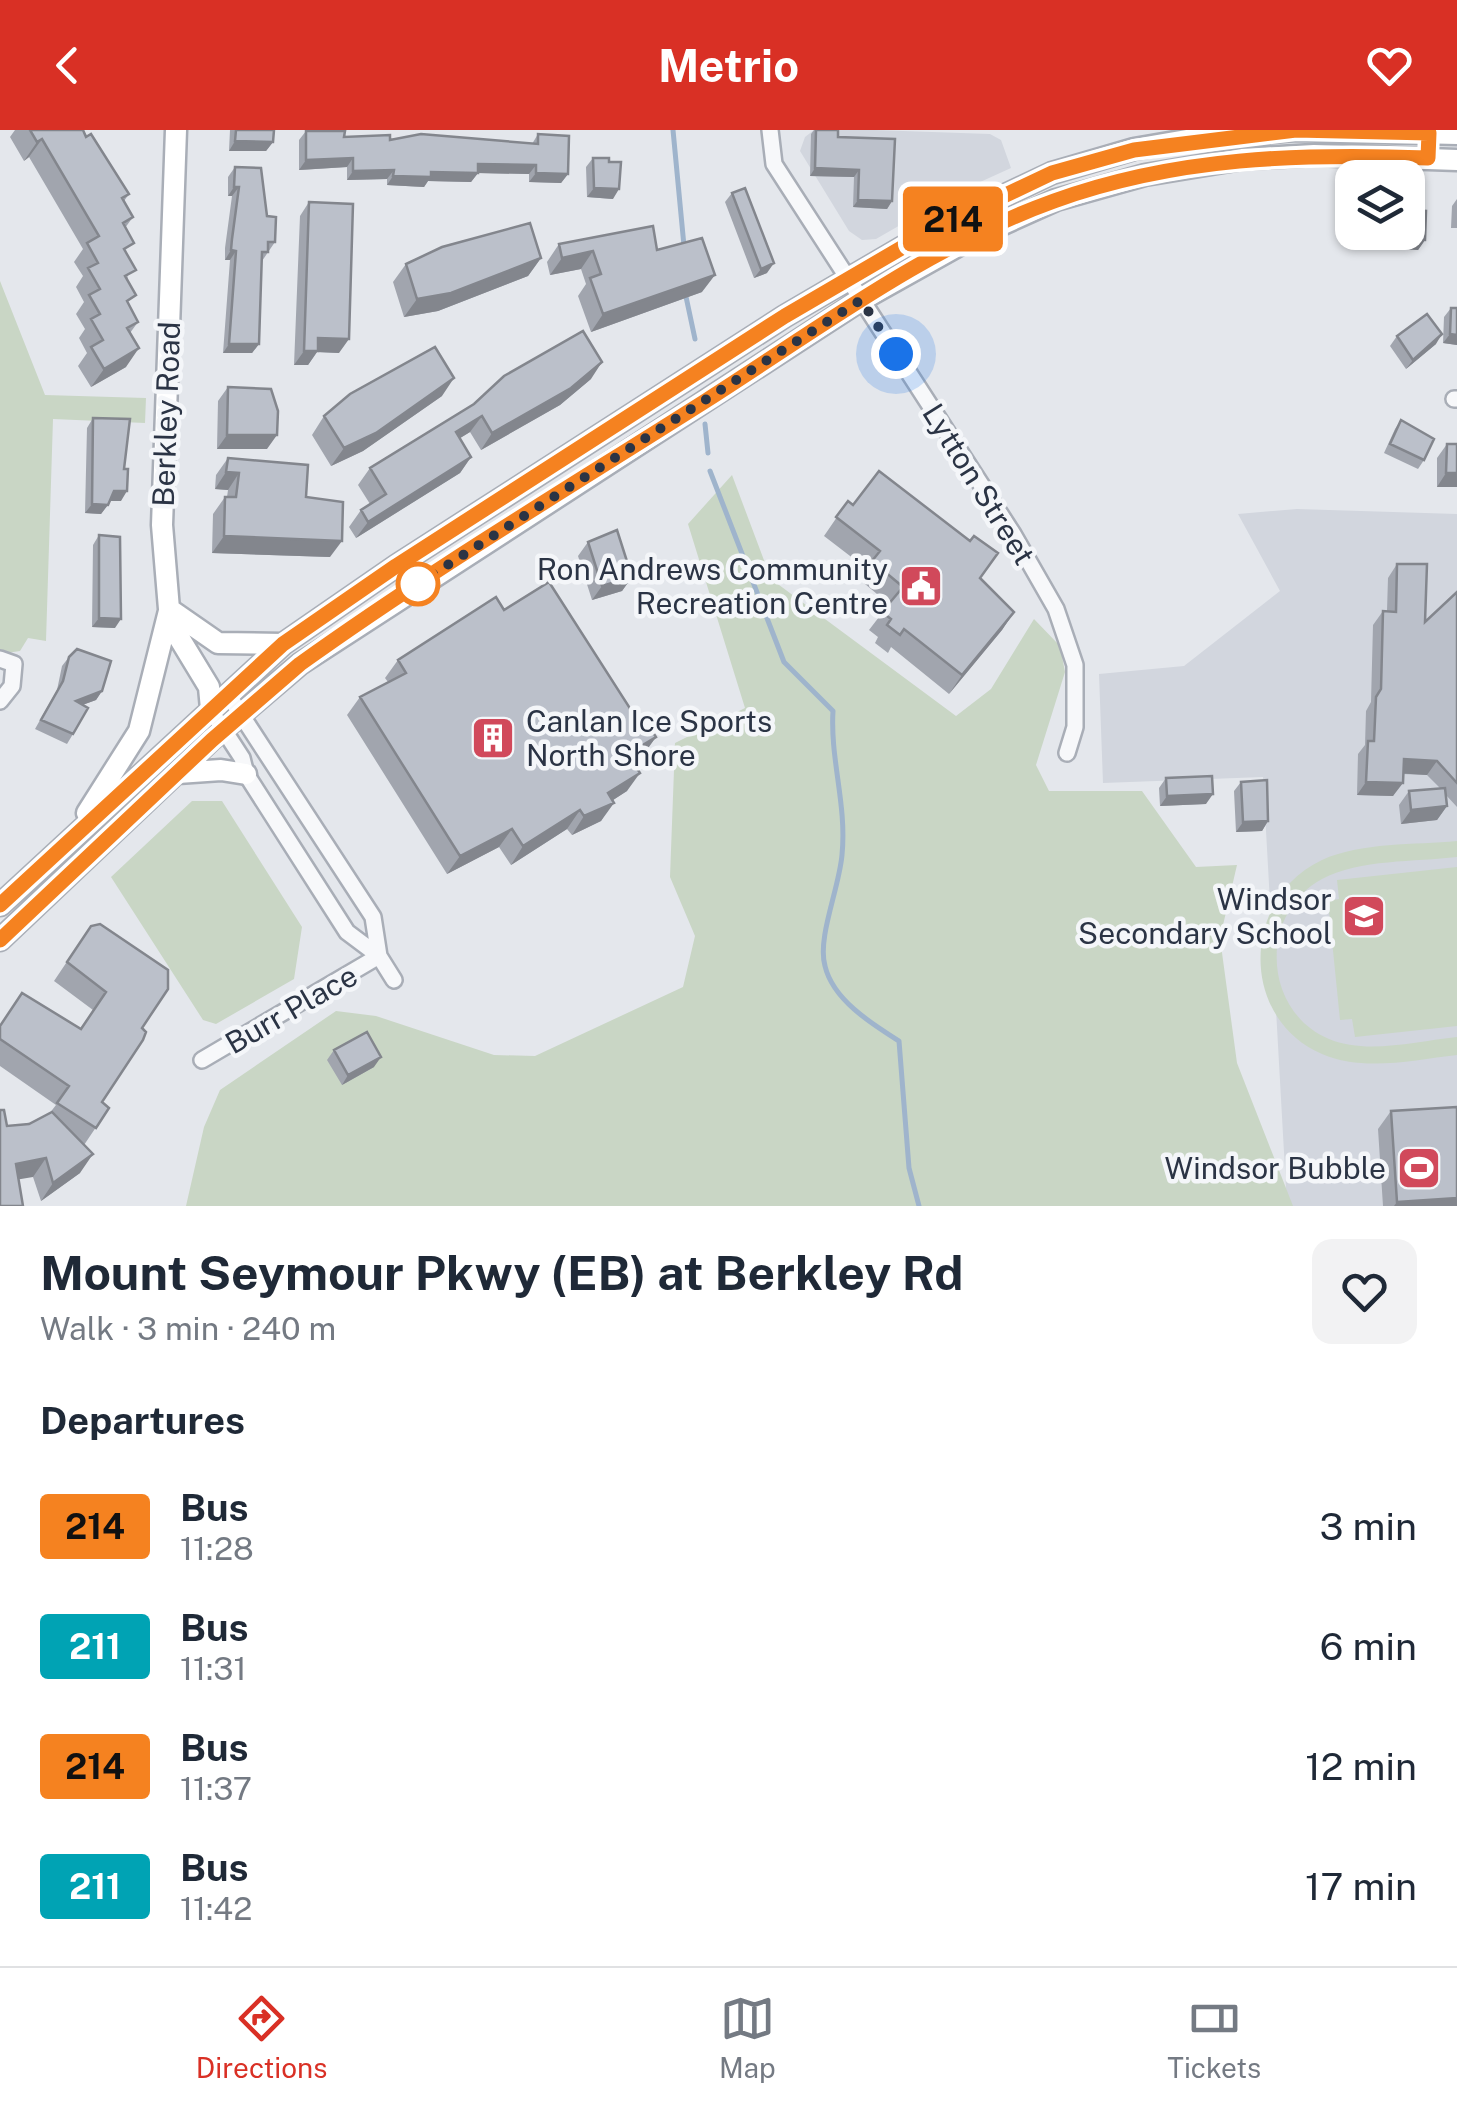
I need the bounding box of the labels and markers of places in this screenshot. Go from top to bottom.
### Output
place label: Ron Andrews Community Recreation Centre [537,551,888,621]
unlabelled marker [397,563,439,605]
public building icon: Ron Andrews Community Recreation Centre [898,563,944,609]
place label: Canlan Ice Sports North Shore [526,703,772,773]
building icon: Canlan Ice Sports North Shore [470,715,516,761]
place label: Windsor Secondary School [1078,881,1332,951]
school or university icon: Windsor Secondary School [1341,893,1387,939]
sports icon: Windsor Bubble [1396,1145,1442,1191]
place label: Windsor Bubble [1165,1150,1386,1186]

